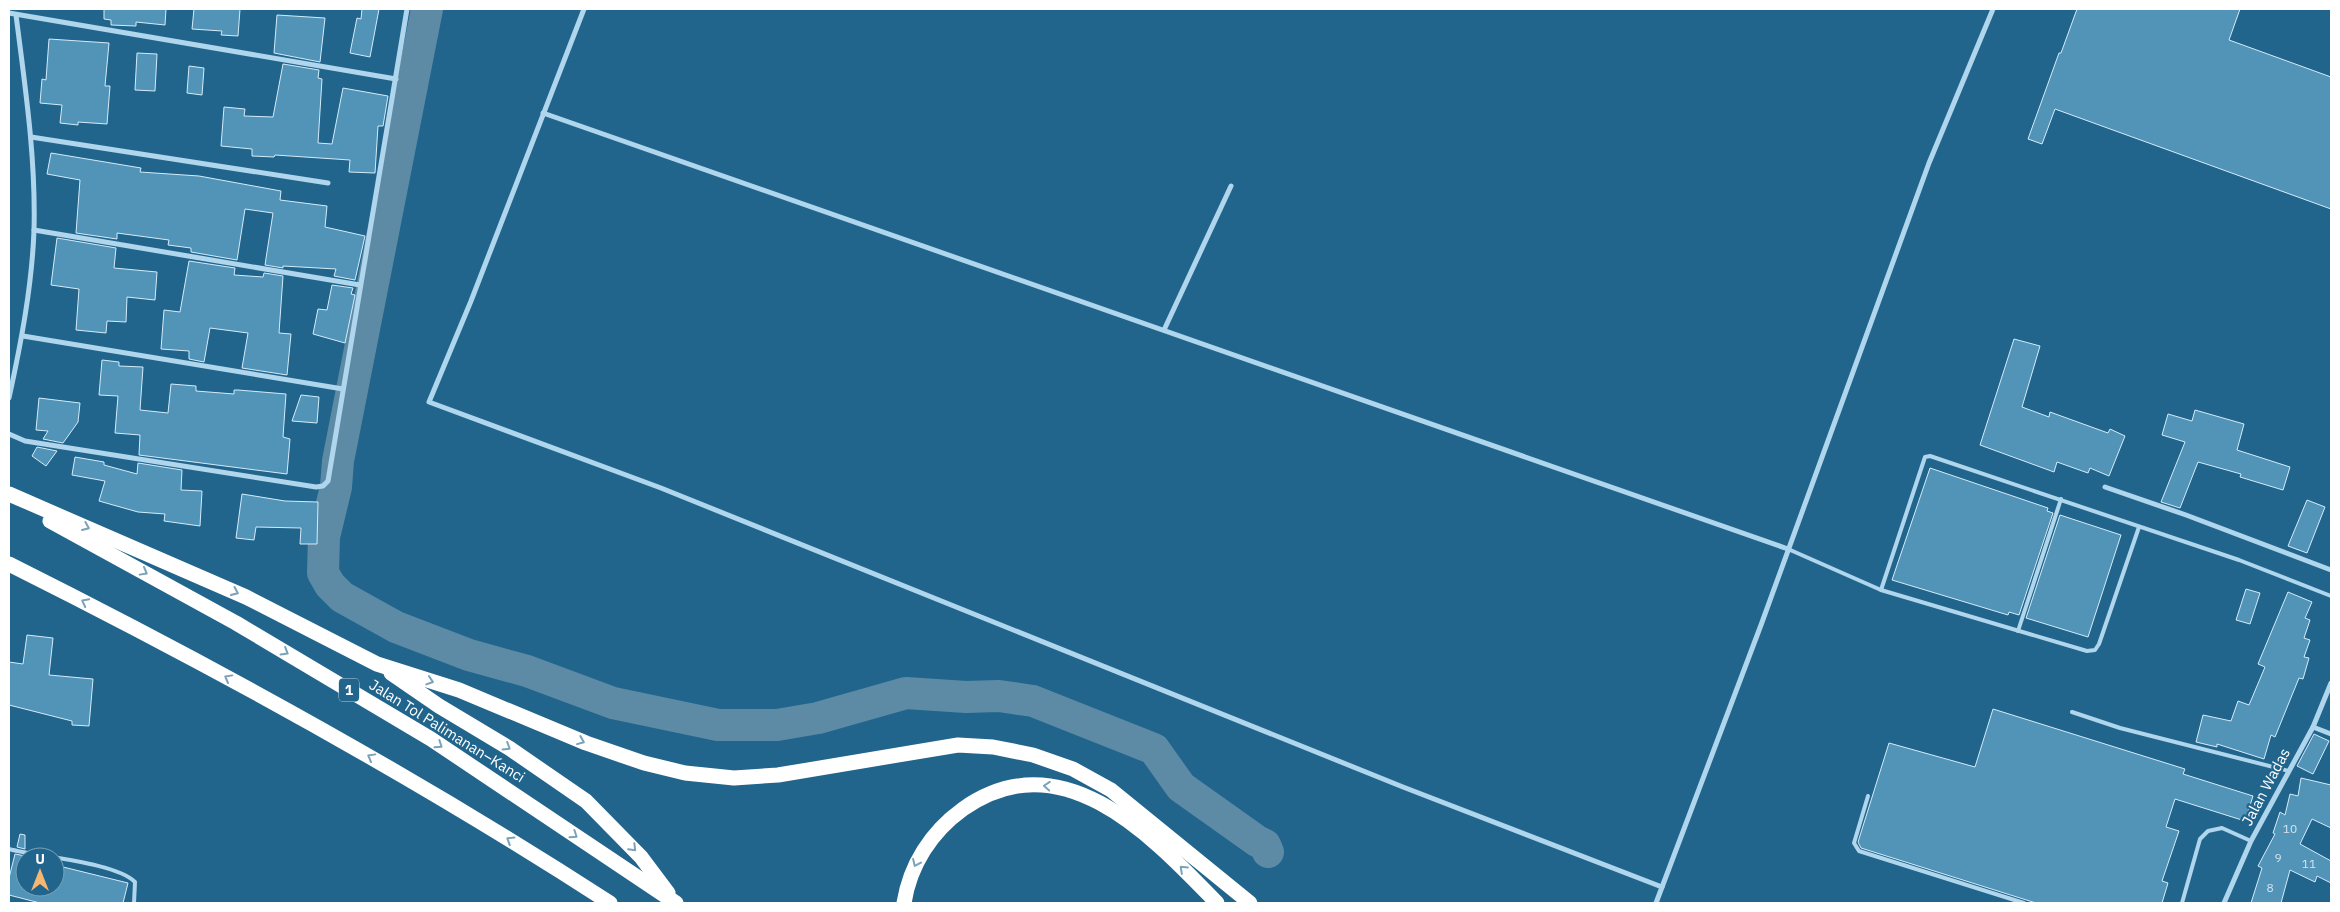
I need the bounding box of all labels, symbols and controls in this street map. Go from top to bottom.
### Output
one-way arrow [81,520,90,531]
one-way arrow [138,566,147,576]
one-way arrow [230,586,239,597]
one-way arrow [81,598,90,608]
one-way arrow [280,646,289,656]
one-way arrow [225,674,234,684]
street label: Jalan Tol Palimanan–Kanci [366,675,529,786]
one-way arrow [425,675,434,685]
road number: 1 [339,678,359,702]
one-way arrow [576,735,585,745]
one-way arrow [434,738,443,748]
one-way arrow [501,741,510,750]
street label: Jalan Wadas [2237,745,2294,829]
one-way arrow [367,753,376,763]
one-way arrow [1043,780,1051,791]
house number: 10 [2283,821,2297,836]
one-way arrow [569,829,578,838]
one-way arrow [507,836,516,846]
one-way arrow [627,843,636,852]
north arrow [15,847,65,897]
text: U [35,850,45,868]
house number: 9 [2274,850,2282,865]
house number: 11 [2302,856,2316,871]
one-way arrow [911,858,922,867]
one-way arrow [1179,866,1188,875]
house number: 8 [2266,880,2274,895]

